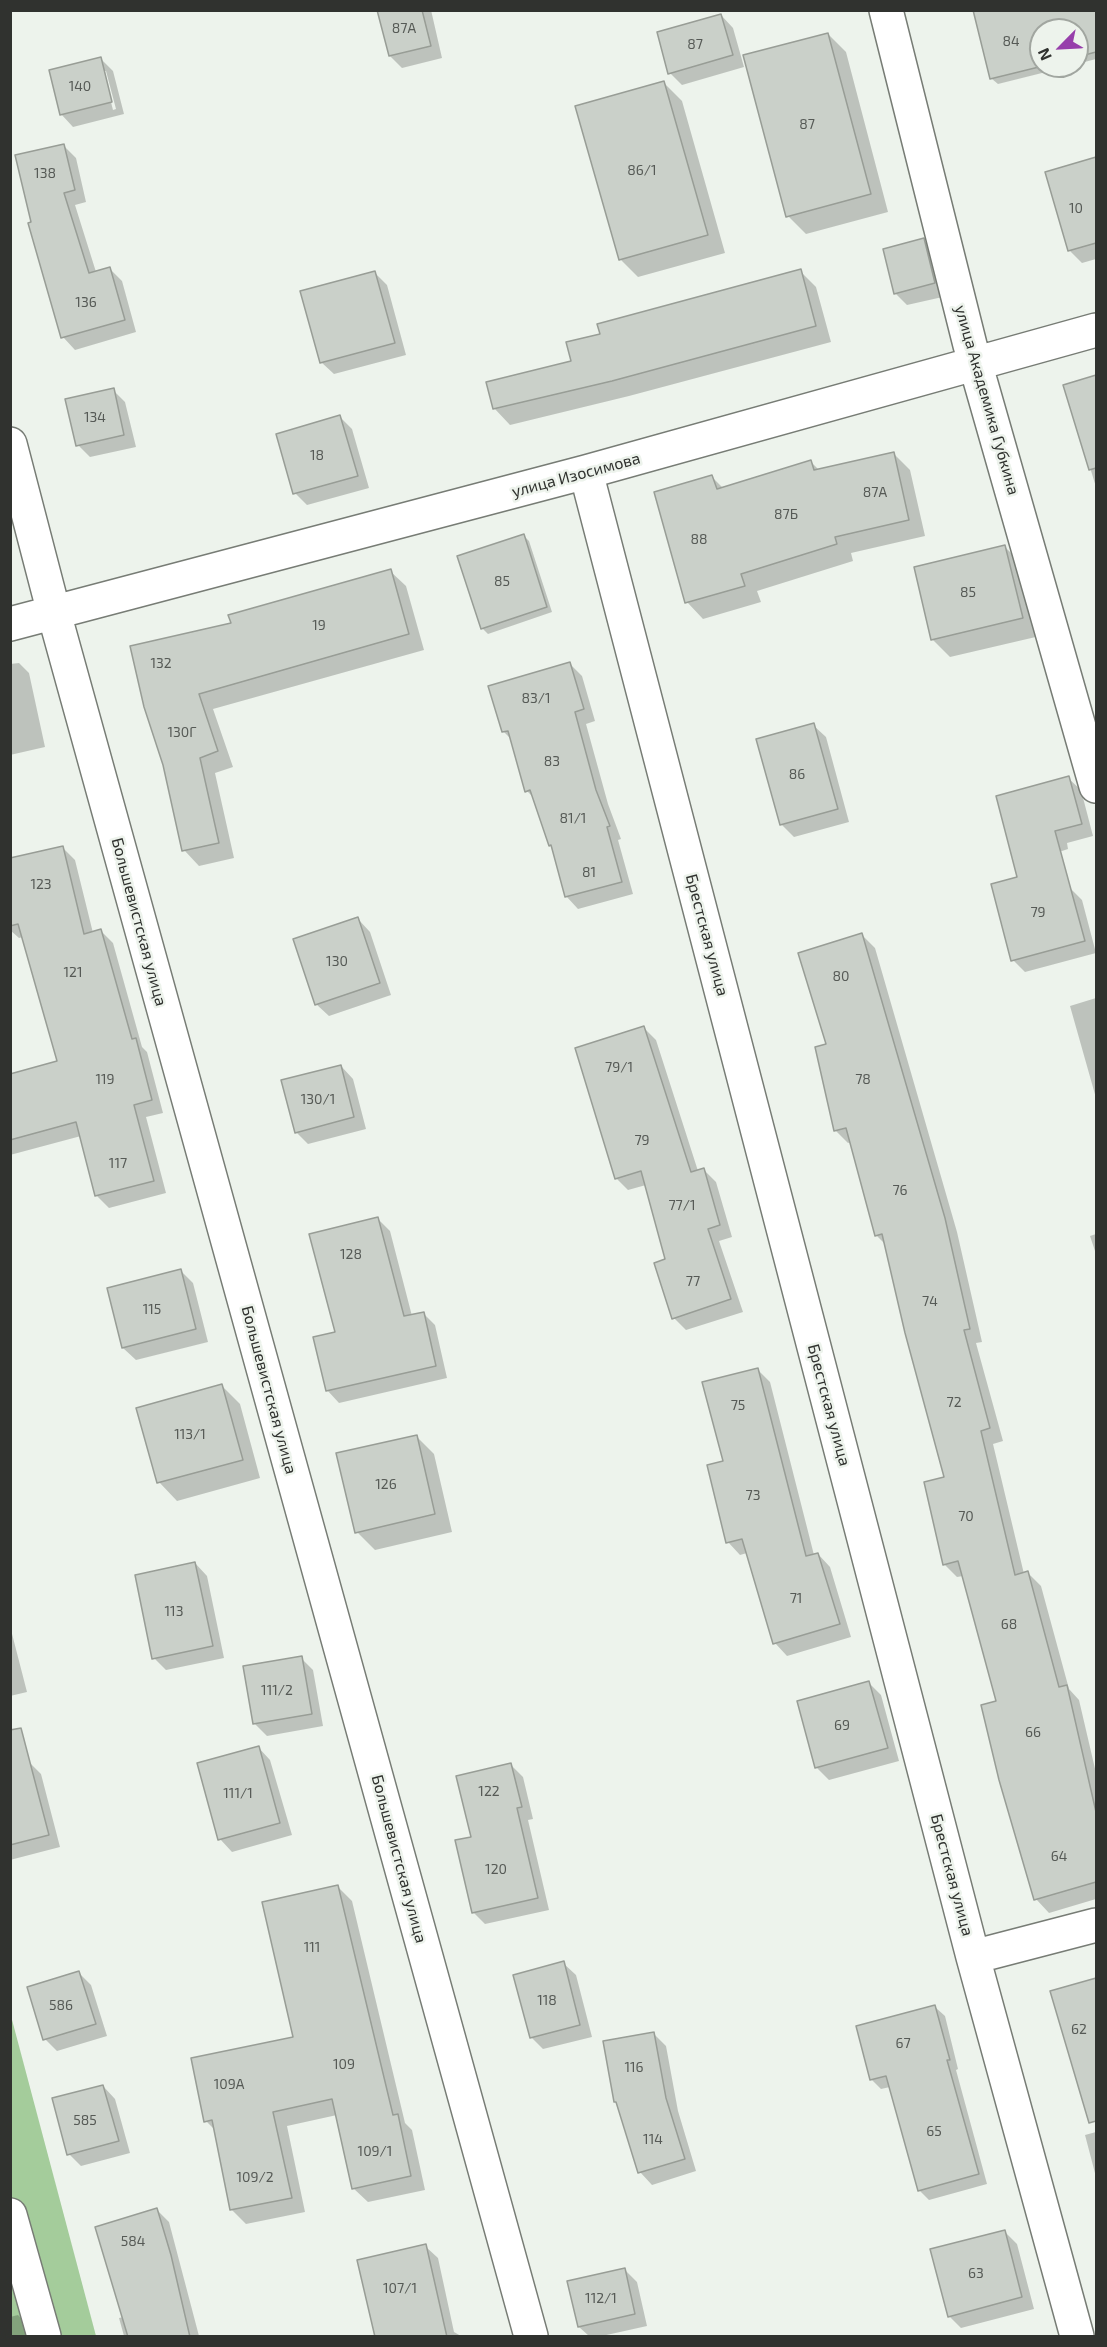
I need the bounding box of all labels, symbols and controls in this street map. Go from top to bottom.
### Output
north arrow [1029,18,1089,78]
house number: 87А [392,20,416,36]
house number: 84 [1002,33,1020,49]
house number: 87 [687,36,703,52]
text: N [1033,46,1055,64]
house number: 140 [69,78,91,94]
house number: 87 [799,116,815,132]
house number: 86/1 [627,162,657,178]
house number: 138 [34,165,56,181]
house number: 10 [1069,200,1083,216]
house number: 136 [75,294,97,310]
street label: улица Академика Губкина [951,303,1023,497]
house number: 134 [84,409,106,425]
house number: 18 [310,447,324,463]
street label: улица Изосимова [510,449,642,501]
house number: 87А [863,484,887,500]
house number: 87Б [774,506,798,522]
house number: 88 [691,531,707,547]
house number: 85 [494,573,510,589]
house number: 85 [960,584,976,600]
house number: 19 [312,617,326,633]
house number: 132 [150,655,172,671]
house number: 83/1 [521,690,551,706]
house number: 130Г [167,724,197,740]
house number: 83 [544,753,560,769]
house number: 86 [789,766,805,782]
house number: 81/1 [560,810,586,826]
street label: Большевистская улица [107,836,171,1008]
house number: 81 [582,864,596,880]
street label: Брестская улица [682,872,732,998]
house number: 123 [30,876,52,892]
house number: 79 [1030,904,1046,920]
house number: 130 [326,953,348,969]
house number: 121 [63,964,83,980]
house number: 80 [833,968,849,984]
house number: 79/1 [605,1059,633,1075]
house number: 119 [95,1071,115,1087]
house number: 78 [855,1071,871,1087]
house number: 130/1 [301,1091,335,1107]
house number: 79 [634,1132,650,1148]
house number: 117 [109,1155,127,1171]
house number: 76 [892,1182,908,1198]
house number: 77/1 [668,1197,696,1213]
house number: 128 [340,1246,362,1262]
house number: 77 [686,1273,700,1289]
house number: 74 [922,1293,938,1309]
house number: 115 [143,1301,161,1317]
street label: Большевистская улица [237,1304,301,1476]
street label: Брестская улица [804,1342,854,1468]
house number: 72 [946,1394,962,1410]
house number: 75 [731,1397,745,1413]
house number: 113/1 [174,1426,206,1442]
house number: 126 [375,1476,397,1492]
house number: 73 [746,1487,760,1503]
house number: 70 [958,1508,974,1524]
house number: 71 [790,1590,802,1606]
house number: 113 [165,1603,183,1619]
house number: 68 [1001,1616,1017,1632]
house number: 111/2 [261,1682,293,1698]
house number: 69 [834,1717,850,1733]
house number: 66 [1025,1724,1041,1740]
street label: Большевистская улица [367,1773,431,1945]
house number: 122 [478,1783,500,1799]
house number: 111/1 [223,1785,253,1801]
street label: Брестская улица [927,1812,977,1938]
house number: 64 [1051,1848,1067,1864]
house number: 120 [485,1861,507,1877]
house number: 111 [304,1939,320,1955]
house number: 118 [537,1992,557,2008]
house number: 586 [49,1997,73,2013]
house number: 62 [1071,2021,1087,2037]
house number: 67 [895,2035,911,2051]
house number: 109 [333,2056,355,2072]
house number: 116 [624,2059,644,2075]
house number: 109А [214,2076,244,2092]
house number: 585 [73,2112,97,2128]
house number: 65 [926,2123,942,2139]
house number: 114 [643,2131,663,2147]
house number: 109/1 [358,2143,392,2159]
house number: 109/2 [236,2169,274,2185]
house number: 584 [121,2233,145,2249]
house number: 63 [968,2265,984,2281]
house number: 107/1 [383,2280,417,2296]
house number: 112/1 [585,2290,617,2306]

